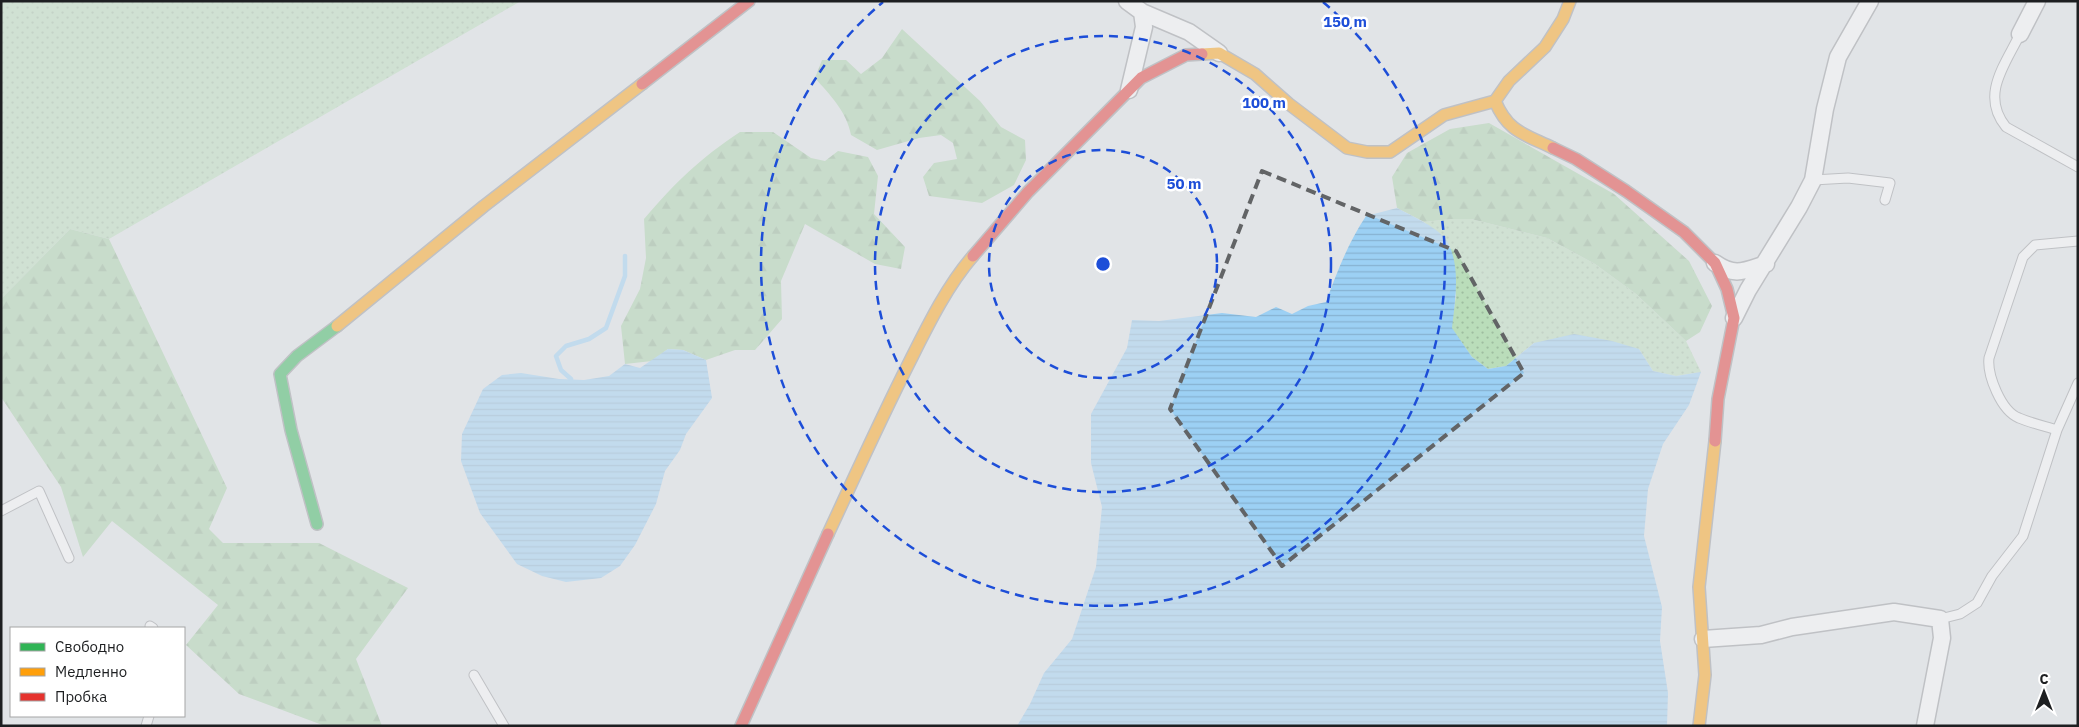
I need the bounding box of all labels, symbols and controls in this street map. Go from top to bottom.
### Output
text: 150 m [1323,12,1367,31]
text: 100 m [1242,93,1286,112]
text: 50 m [1167,174,1201,193]
centre of rings [1094,255,1112,273]
legend [10,627,185,717]
text: Свободно [55,637,124,656]
text: Медленно [55,662,127,681]
north arrow [2019,667,2069,717]
text: С [2039,670,2049,688]
text: Пробка [55,687,107,706]

